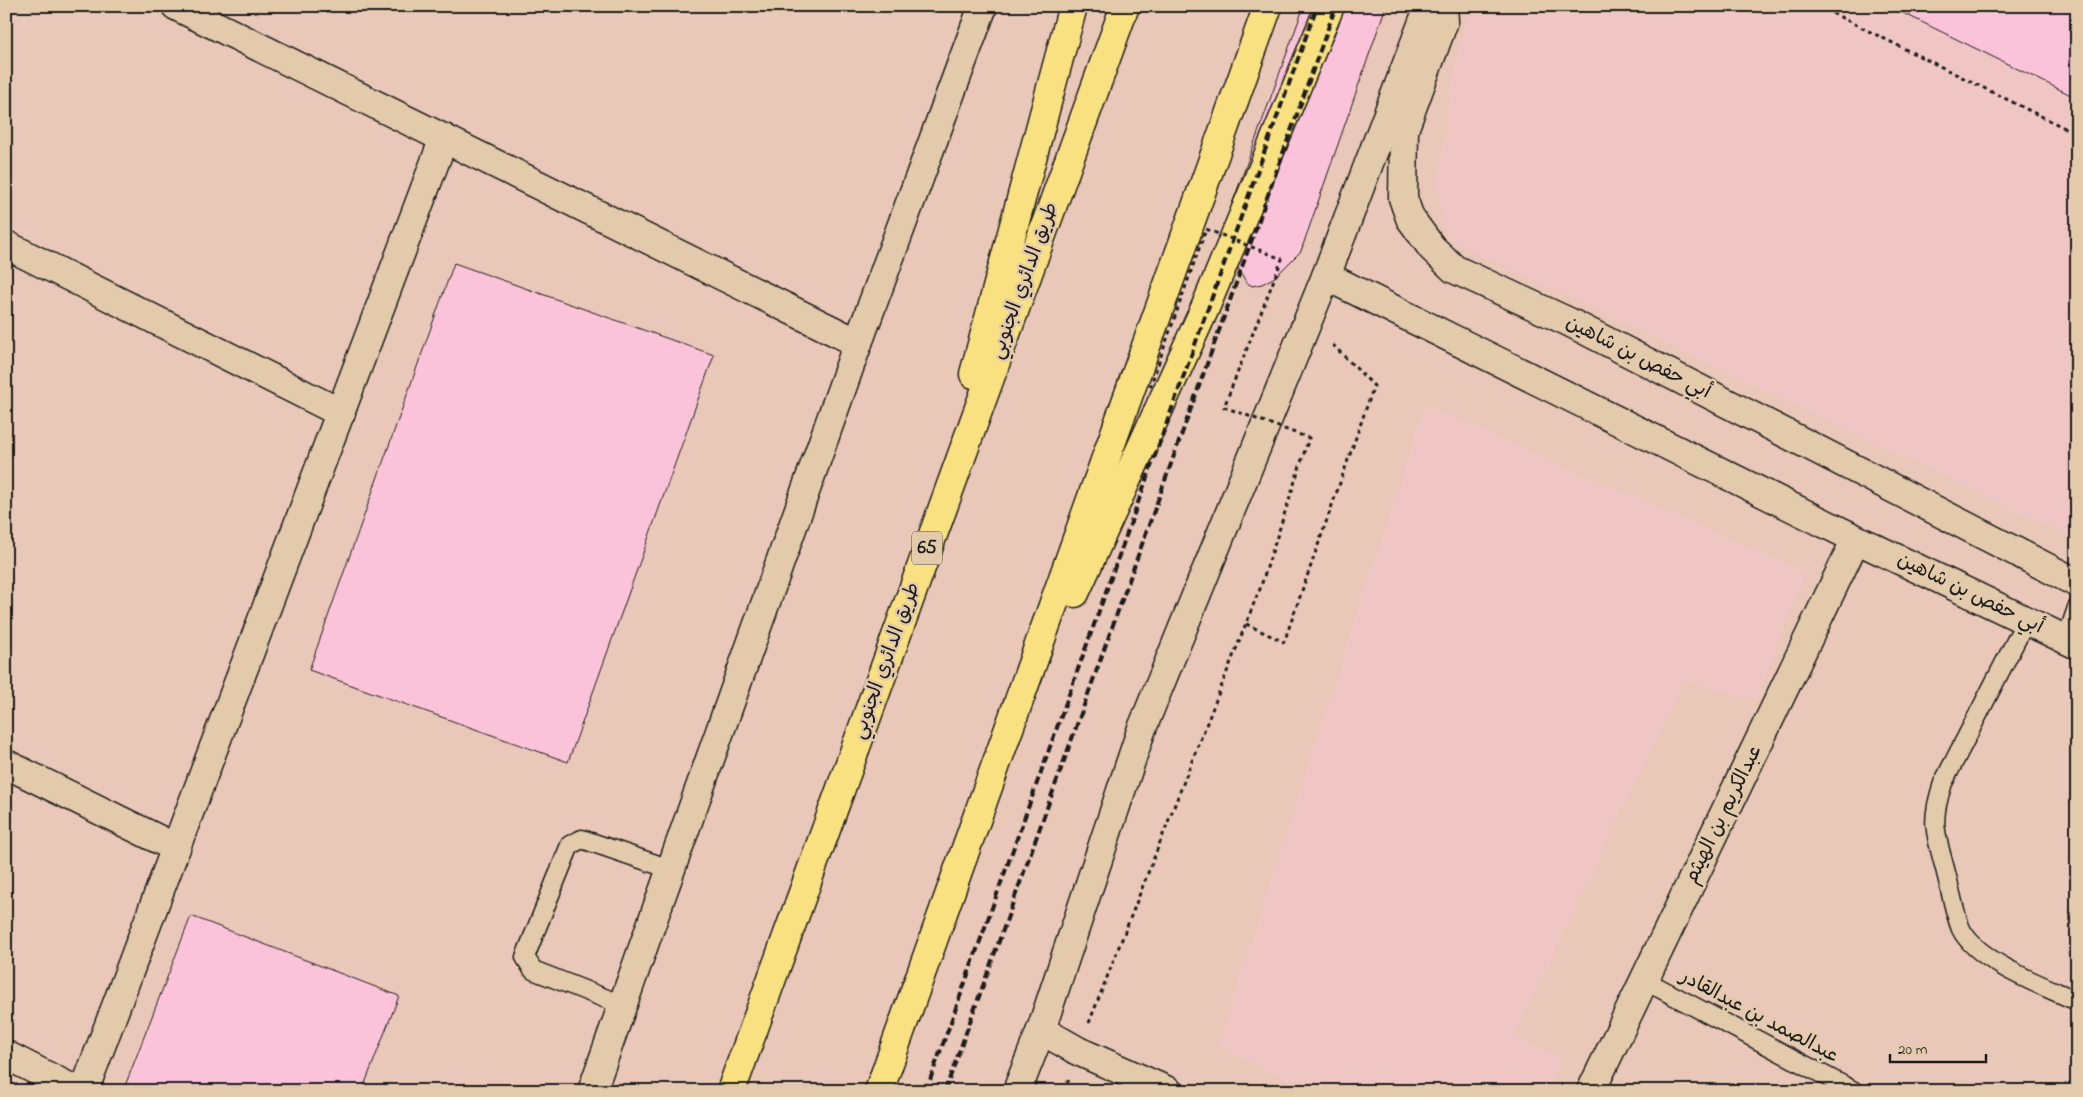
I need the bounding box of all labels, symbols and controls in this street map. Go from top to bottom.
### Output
street label: طريق الدائري الجنوبي [983,199,1068,364]
street label: أبي حفص بن شاهين [1560,309,1716,408]
road number: 65 [912,532,942,564]
street label: أبي حفص بن شاهين [1891,546,2048,643]
street label: طريق الدائري الجنوبي [845,579,930,744]
street label: عبدالكريم بن الهيثم [1678,740,1770,890]
street label: عبدالصمد بن عبدالقادر [1673,962,1843,1071]
scale bar [1890,1032,1987,1064]
text: 20 m [1898,1039,1928,1061]

